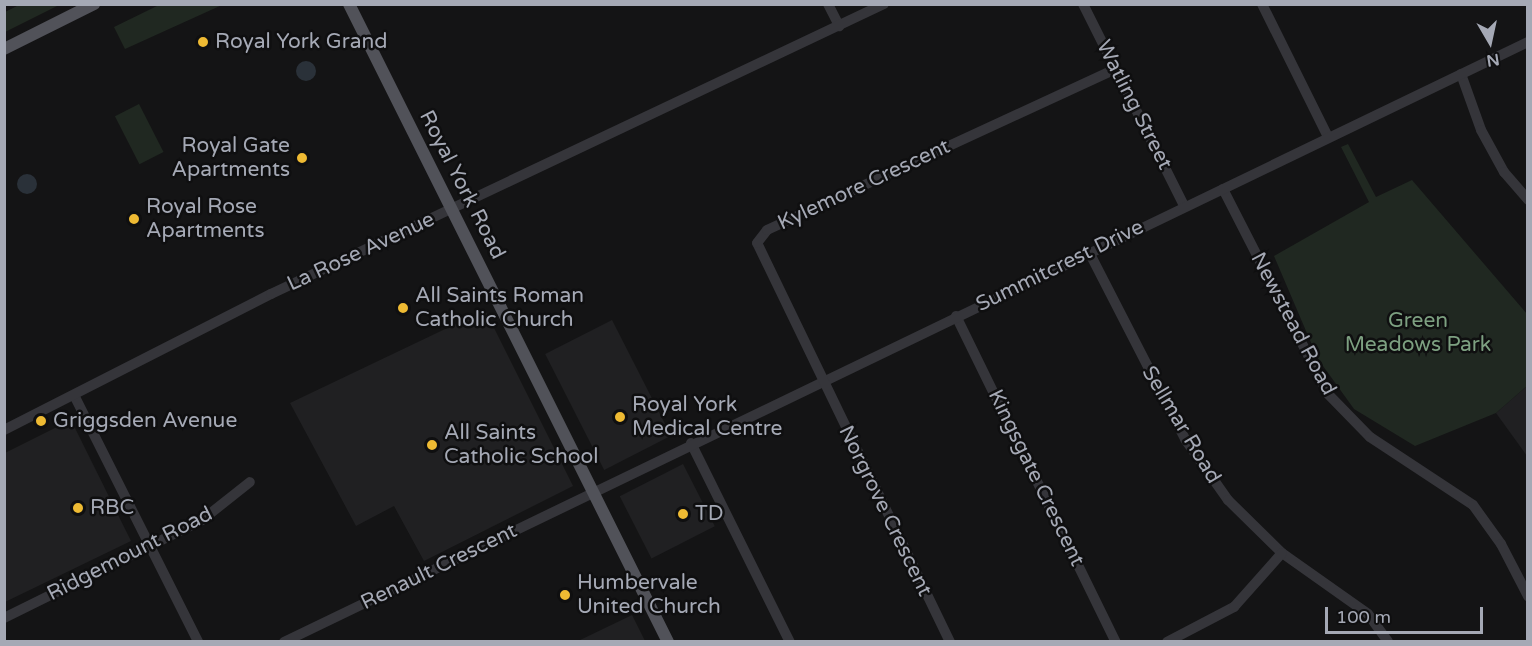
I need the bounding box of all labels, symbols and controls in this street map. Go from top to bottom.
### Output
north arrow [1460,12,1520,72]
place label: Royal York Grand [215,29,388,55]
marker: Royal York Grand [196,35,210,49]
street label: Watling Street [1091,36,1177,174]
text: N [1485,49,1501,71]
street label: Royal York Road [414,106,510,264]
place label: Royal Gate Apartments [172,133,290,183]
street label: Kylemore Crescent [774,134,954,236]
marker: Royal Gate Apartments [295,151,309,165]
place label: Royal Rose Apartments [146,194,264,244]
street label: La Rose Avenue [283,207,439,297]
marker: Royal Rose Apartments [127,212,141,226]
street label: Summitcrest Drive [972,215,1148,317]
street label: Newstead Road [1245,248,1341,400]
place label: All Saints Roman Catholic Church [415,283,584,333]
marker: All Saints Roman Catholic Church [396,301,410,315]
park label: Green Meadows Park [1345,308,1491,358]
street label: Sellmar Road [1136,362,1226,488]
street label: Kingsgate Crescent [982,386,1090,570]
place label: Royal York Medical Centre [632,392,782,442]
place label: Griggsden Avenue [53,408,237,434]
marker: Royal York Medical Centre [613,410,627,424]
marker: Griggsden Avenue [34,414,48,428]
place label: All Saints Catholic School [444,420,599,470]
street label: Norgrove Crescent [833,422,937,600]
marker: All Saints Catholic School [425,438,439,452]
place label: RBC [90,495,134,521]
street label: Ridgemount Road [43,501,217,607]
marker: RBC [71,501,85,515]
place label: TD [695,501,724,527]
marker: TD [676,507,690,521]
street label: Renault Crescent [357,518,521,616]
place label: Humbervale United Church [577,570,721,620]
marker: Humbervale United Church [558,588,572,602]
scale bar [1328,595,1486,633]
text: 100 m [1336,606,1391,628]

